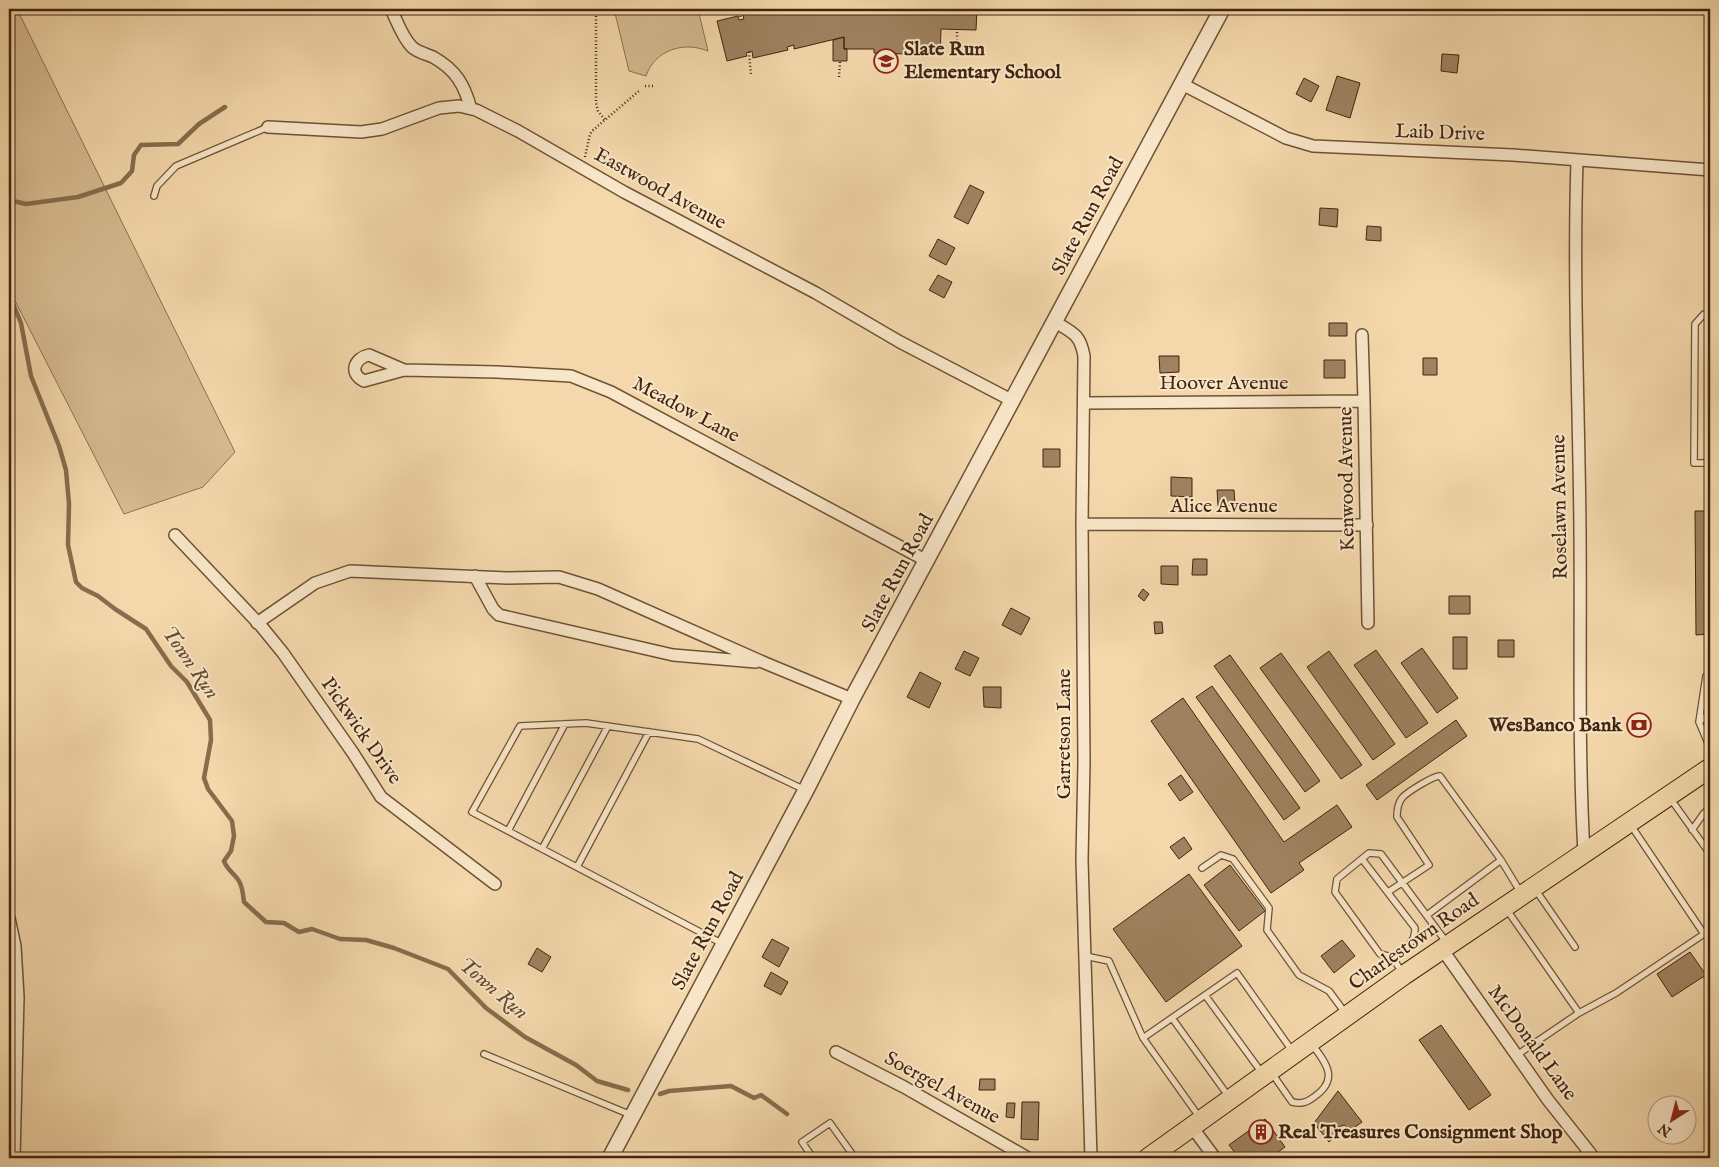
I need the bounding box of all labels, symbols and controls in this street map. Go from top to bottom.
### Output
place label: Slate Run Elementary School [904,37,1062,85]
school or university icon: Slate Run Elementary School [873,48,899,74]
street label: Laib Drive [1395,119,1485,147]
street label: Eastwood Avenue [590,142,730,236]
street label: Slate Run Road [1046,152,1130,279]
street label: Meadow Lane [628,371,744,449]
street label: Hoover Avenue [1160,371,1289,396]
street label: Kenwood Avenue [1333,406,1361,552]
street label: Roselawn Avenue [1546,434,1574,580]
street label: Alice Avenue [1169,494,1278,519]
street label: Slate Run Road [856,509,940,636]
water label: Town Run [155,621,225,705]
street label: Garretson Lane [1052,669,1077,799]
street label: Pickwick Drive [315,673,407,789]
bank icon: WesBanco Bank [1626,712,1652,738]
place label: WesBanco Bank [1487,713,1623,738]
street label: Slate Run Road [666,867,750,994]
street label: Charlestown Road [1344,888,1484,996]
water label: Town Run [452,952,534,1026]
street label: McDonald Lane [1482,980,1582,1106]
street label: Soergel Avenue [880,1046,1004,1130]
north arrow [1646,1094,1696,1144]
building icon: Real Treasures Consignment Shop [1248,1119,1274,1145]
text: N [1655,1119,1676,1141]
place label: Real Treasures Consignment Shop [1278,1120,1563,1145]

